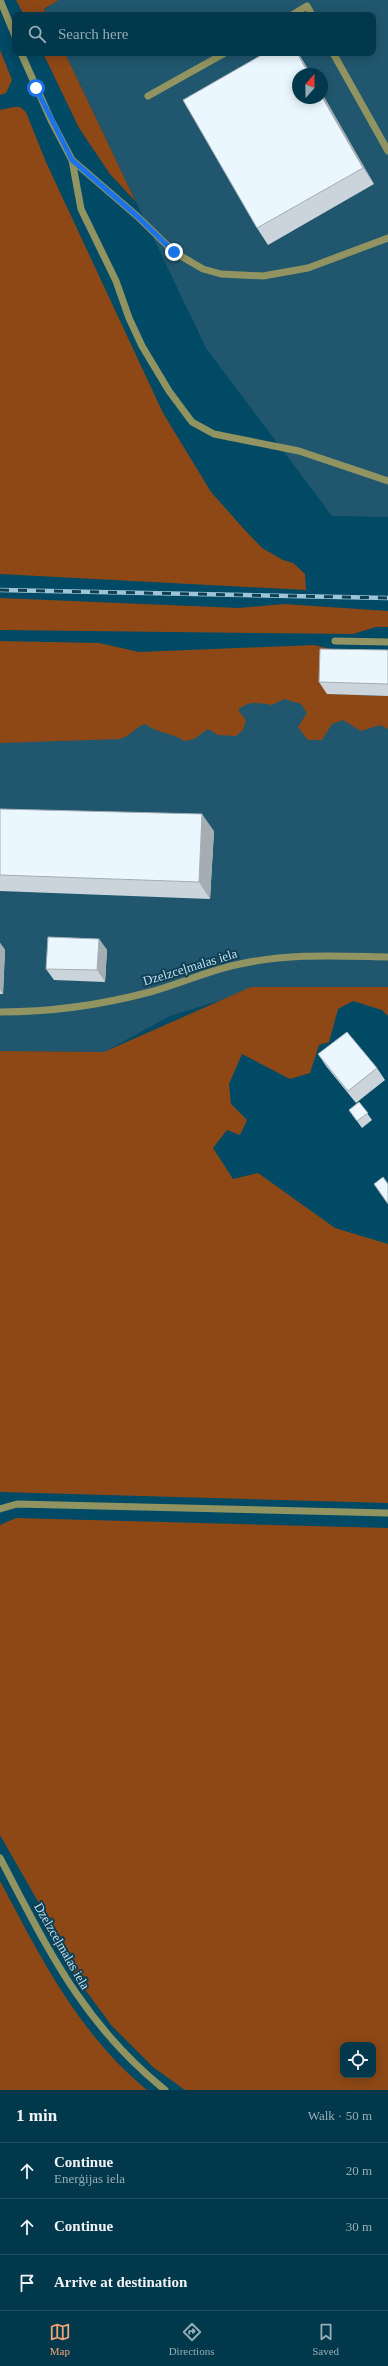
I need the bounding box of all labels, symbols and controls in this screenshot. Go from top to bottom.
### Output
search box [12,12,376,56]
icon: search [26,23,48,45]
text: Search here [58,26,128,42]
north arrow [292,68,328,104]
route start [27,79,45,97]
route end [165,243,183,261]
street label: Dzelzceļmalas iela [141,945,239,988]
street label: Dzelzceļmalas iela [31,1900,93,1992]
map controls [340,2042,376,2078]
button: locate [340,2042,376,2078]
text: 1 min [16,2106,57,2125]
text: Walk · 50 m [308,2108,372,2123]
text: Continue [54,2154,113,2170]
icon: ahead [16,2160,38,2182]
text: 20 m [346,2163,372,2178]
text: Enerģijas iela [54,2171,125,2186]
icon: ahead [16,2216,38,2238]
text: Continue [54,2218,113,2234]
text: 30 m [346,2219,372,2234]
icon: arrive [16,2272,38,2294]
text: Arrive at destination [54,2274,187,2290]
tab: Map [49,2321,71,2357]
tab: Directions [169,2321,214,2357]
tab: Saved [312,2321,339,2357]

